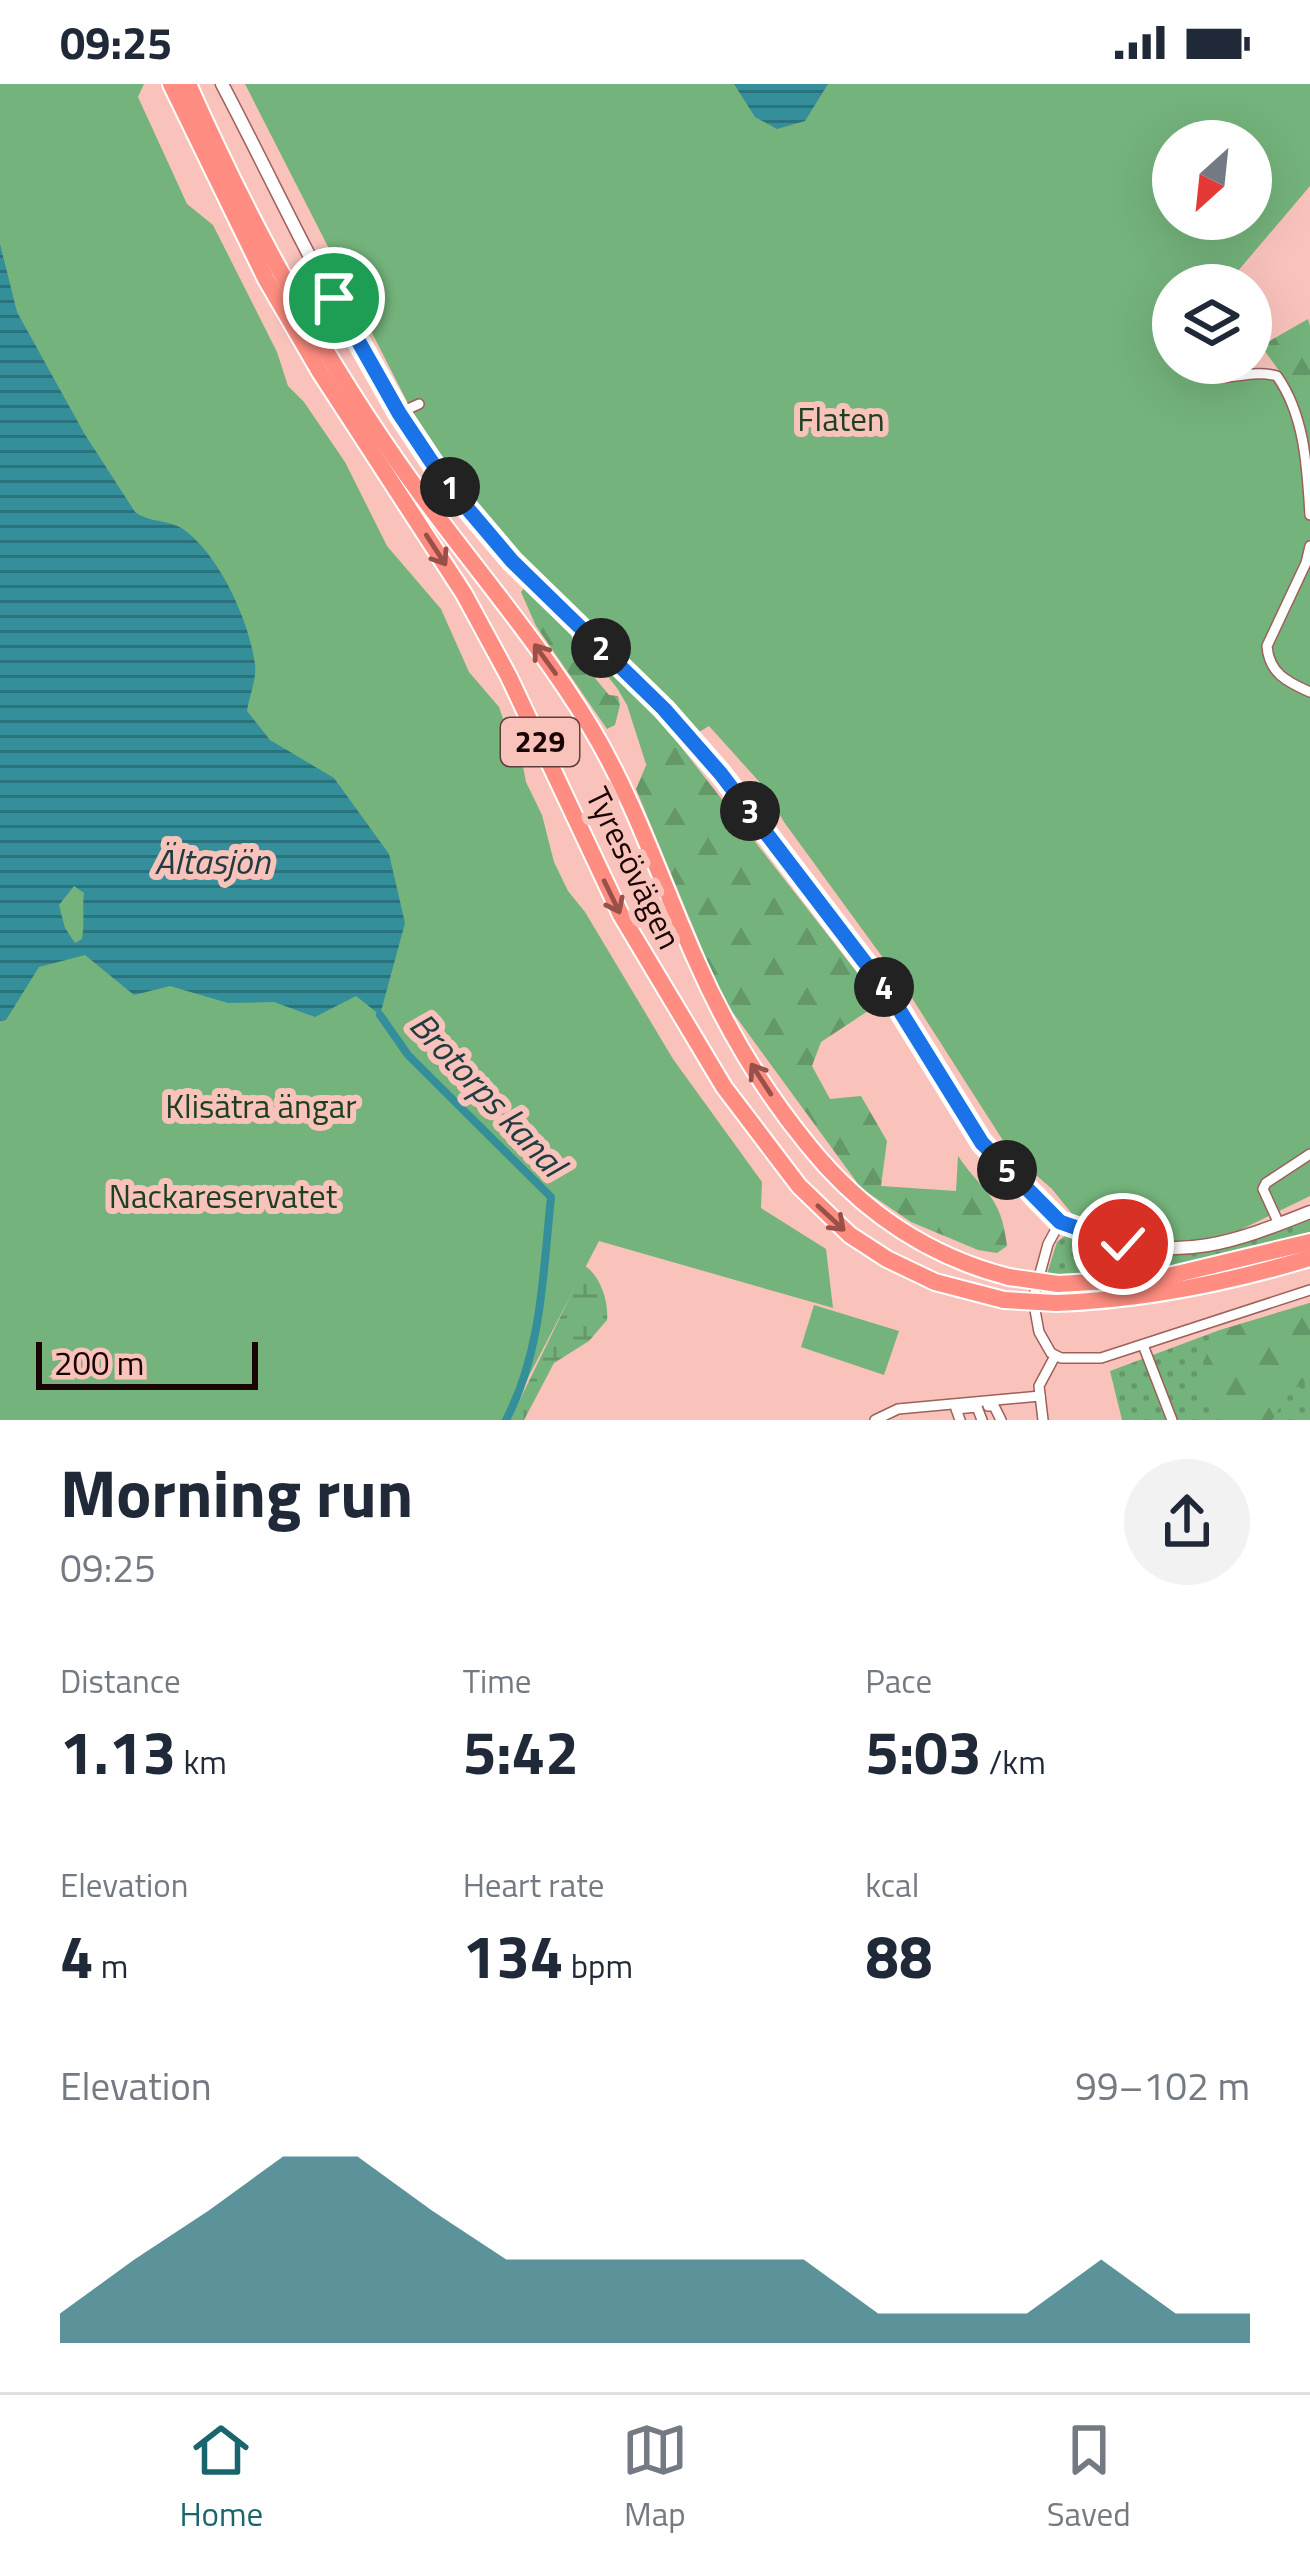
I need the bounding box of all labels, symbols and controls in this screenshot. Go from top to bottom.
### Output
text: 09:25 [60,8,172,76]
north arrow [1152,120,1272,240]
map controls [1152,120,1272,384]
pin [283,247,385,349]
button: layers [1152,264,1272,384]
icon: arrive [301,265,367,331]
park label: Flaten [797,394,885,444]
pin: 1 [420,457,480,517]
text: 1 [441,462,459,512]
one-way arrow [424,532,448,566]
pin: 2 [571,618,631,678]
text: 2 [592,623,610,673]
one-way arrow [532,643,558,676]
road number: 229 [501,718,579,766]
street label: Tyresövägen [573,778,695,958]
pin: 3 [720,781,780,841]
text: 3 [741,786,759,836]
water label: Ältasjön [154,833,271,888]
one-way arrow [602,878,624,914]
pin: 4 [854,957,914,1017]
text: 4 [875,962,893,1012]
water label: Brotorps kanal [397,999,582,1192]
one-way arrow [748,1063,773,1097]
park label: Klisätra ängar [165,1081,357,1131]
pin: 5 [977,1140,1037,1200]
text: 5 [998,1145,1016,1195]
park label: Nackareservatet [109,1171,338,1221]
pin [1072,1193,1174,1295]
one-way arrow [815,1203,845,1232]
icon: check [1090,1211,1156,1277]
scale bar [36,1336,258,1389]
text: 200 m [54,1338,144,1388]
text: Morning run [60,1442,413,1543]
button: share [1124,1459,1250,1585]
text: 09:25 [60,1538,156,1597]
text: Distance [60,1656,181,1706]
text: Time [463,1656,532,1706]
text: Pace [865,1656,932,1706]
text: 1.13 [60,1706,176,1797]
text: 5:42 [463,1706,579,1797]
text: 5:03 [865,1706,982,1797]
text: km [176,1737,227,1787]
text: /km [982,1737,1046,1787]
text: Elevation [60,1860,188,1910]
text: Heart rate [463,1860,604,1910]
text: kcal [865,1860,919,1910]
text: 4 [60,1910,94,2001]
text: 134 [463,1910,563,2001]
text: 88 [865,1910,933,2001]
text: m [94,1941,128,1991]
text: bpm [563,1941,633,1991]
text: Elevation [60,2056,212,2115]
text: 99–102 m [1075,2056,1250,2115]
tab: Home [179,2417,263,2539]
tab: Map [622,2417,688,2539]
tab: Saved [1047,2417,1131,2539]

